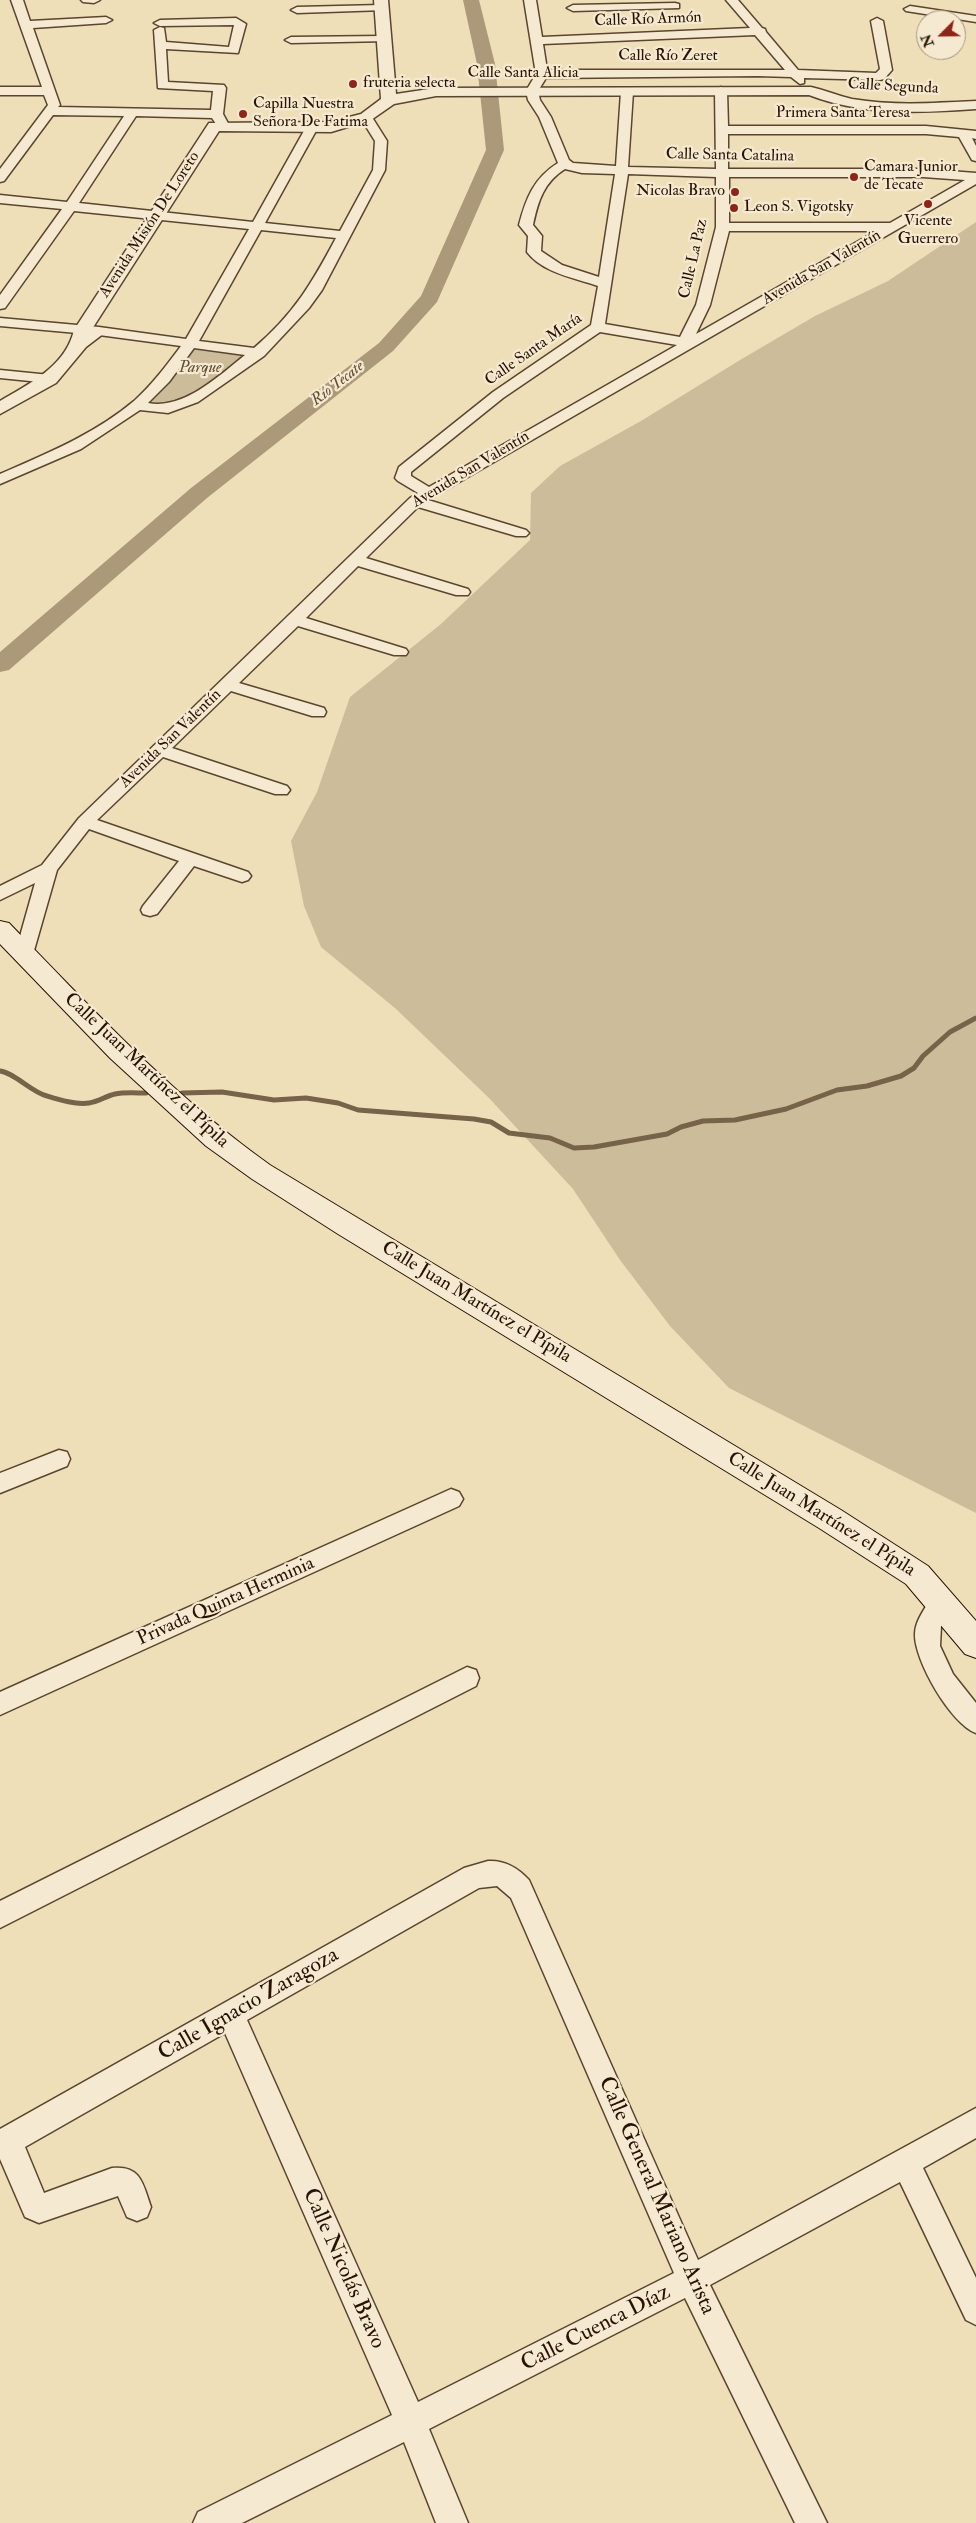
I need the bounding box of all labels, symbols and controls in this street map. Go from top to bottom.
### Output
street label: Calle Río Armón [594,9,702,31]
north arrow [916,10,966,60]
text: N [917,32,938,50]
street label: Calle Río Zeret [618,47,718,67]
street label: Calle Santa Alicia [468,64,578,84]
place label: fruteria selecta [363,74,456,94]
street label: Calle Segunda [847,75,939,99]
marker: fruteria selecta [347,78,359,90]
place label: Capilla Nuestra Señora De Fatima [253,95,368,133]
street label: Primera Santa Teresa [776,104,910,124]
marker: Capilla Nuestra Señora De Fatima [237,108,249,120]
street label: Calle Santa Catalina [666,145,794,167]
street label: Avenida Misión De Loreto [96,148,204,302]
place label: Camara Junior de Tecate [864,158,958,196]
marker: Camara Junior de Tecate [848,171,860,183]
place label: Nicolas Bravo [636,182,725,202]
marker: Nicolas Bravo [729,186,741,198]
place label: Leon S. Vigotsky [744,198,853,218]
marker: Vicente Guerrero [922,198,934,210]
marker: Leon S. Vigotsky [728,202,740,214]
place label: Vicente Guerrero [898,212,958,250]
street label: Calle La Paz [676,217,712,301]
street label: Avenida San Valentín [759,226,885,310]
street label: Calle Santa María [482,309,586,391]
water label: Río Tecate [308,357,368,411]
park label: Parque [179,359,221,379]
street label: Avenida San Valentín [409,427,533,513]
street label: Avenida San Valentín [116,686,226,792]
street label: Calle Juan Martínez el Pípila [59,989,233,1153]
street label: Calle Juan Martínez el Pípila [377,1237,575,1369]
street label: Calle Juan Martínez el Pípila [723,1448,919,1582]
street label: Privada Quinta Herminia [134,1553,318,1651]
street label: Calle Ignacio Zaragoza [154,1943,344,2067]
street label: Calle General Mariano Arista [592,2073,720,2319]
street label: Calle Nicolás Bravo [296,2185,390,2353]
street label: Calle Cuenca Díaz [517,2280,675,2378]

